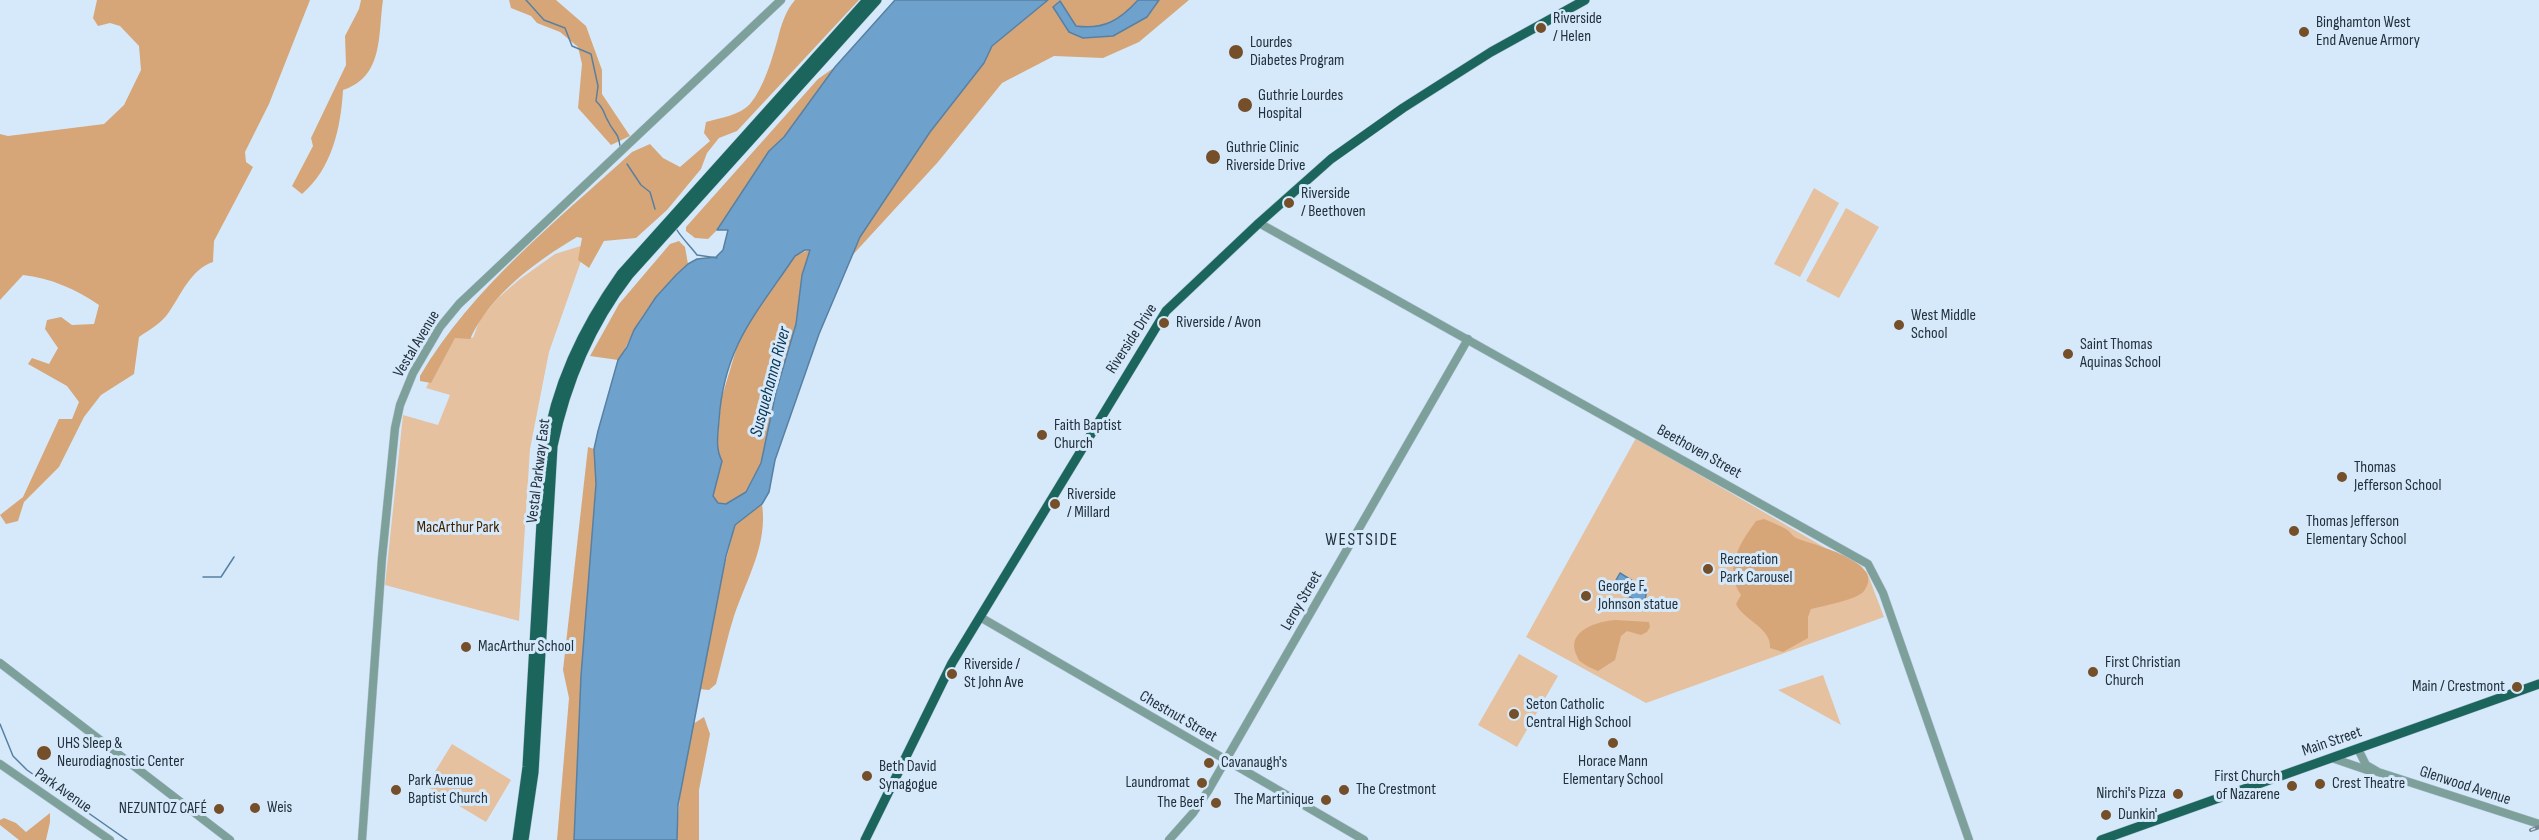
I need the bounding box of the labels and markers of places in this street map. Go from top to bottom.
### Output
place label: Riverside / Helen [1553,9,1602,47]
place label: Binghamton West End Avenue Armory [2316,13,2420,51]
marker: Riverside / Helen [1534,21,1548,35]
marker: Binghamton West End Avenue Armory [2297,25,2311,39]
place label: Lourdes Diabetes Program [1250,33,1344,71]
marker: Lourdes Diabetes Program [1227,43,1245,61]
place label: Guthrie Lourdes Hospital [1258,86,1343,124]
marker: Guthrie Lourdes Hospital [1236,96,1254,114]
place label: Guthrie Clinic Riverside Drive [1226,138,1306,176]
marker: Guthrie Clinic Riverside Drive [1204,148,1222,166]
place label: Riverside / Beethoven [1301,184,1366,222]
marker: Riverside / Beethoven [1282,196,1296,210]
place label: West Middle School [1911,306,1976,344]
place label: Riverside / Avon [1176,313,1261,333]
marker: Riverside / Avon [1157,316,1171,330]
marker: West Middle School [1892,318,1906,332]
place label: Saint Thomas Aquinas School [2080,335,2161,373]
marker: Saint Thomas Aquinas School [2061,347,2075,361]
place label: Faith Baptist Church [1054,416,1122,454]
marker: Faith Baptist Church [1035,428,1049,442]
place label: Thomas Jefferson School [2354,458,2441,496]
marker: Thomas Jefferson School [2335,470,2349,484]
place label: Riverside / Millard [1067,485,1116,523]
marker: Riverside / Millard [1048,497,1062,511]
place label: Thomas Jefferson Elementary School [2306,512,2406,550]
marker: Thomas Jefferson Elementary School [2287,524,2301,538]
place label: Recreation Park Carousel [1720,550,1792,588]
marker: Recreation Park Carousel [1701,562,1715,576]
place label: George F. Johnson statue [1598,577,1678,615]
marker: George F. Johnson statue [1579,589,1593,603]
place label: MacArthur School [478,637,574,657]
marker: MacArthur School [459,640,473,654]
place label: First Christian Church [2105,653,2181,691]
place label: Riverside / St John Ave [964,655,1024,693]
marker: First Christian Church [2086,665,2100,679]
marker: Riverside / St John Ave [945,667,959,681]
place label: Main / Crestmont [2412,677,2505,697]
marker: Main / Crestmont [2510,680,2524,694]
place label: Seton Catholic Central High School [1526,695,1631,733]
marker: Seton Catholic Central High School [1507,707,1521,721]
place label: UHS Sleep & Neurodiagnostic Center [57,734,184,772]
marker: Horace Mann Elementary School [1606,736,1620,750]
marker: UHS Sleep & Neurodiagnostic Center [35,744,53,762]
place label: Horace Mann Elementary School [1563,752,1663,790]
place label: Cavanaugh's [1221,753,1287,773]
marker: Cavanaugh's [1202,756,1216,770]
place label: Beth David Synagogue [879,757,937,795]
place label: First Church of Nazarene [2214,767,2280,805]
marker: Beth David Synagogue [860,769,874,783]
place label: Park Avenue Baptist Church [408,771,488,809]
place label: Laundromat [1125,773,1190,793]
place label: Crest Theatre [2332,774,2405,794]
marker: Laundromat [1195,776,1209,790]
marker: Crest Theatre [2313,777,2327,791]
marker: First Church of Nazarene [2285,779,2299,793]
place label: The Crestmont [1356,780,1436,800]
marker: Park Avenue Baptist Church [389,783,403,797]
marker: The Crestmont [1337,783,1351,797]
place label: Nirchi's Pizza [2096,784,2166,804]
marker: Nirchi's Pizza [2171,787,2185,801]
place label: The Martinique [1234,790,1314,810]
place label: The Beef [1157,793,1204,813]
marker: The Martinique [1319,793,1333,807]
marker: The Beef [1209,796,1223,810]
place label: Weis [267,798,292,818]
place label: NEZUNTOZ CAFÉ [119,799,207,819]
marker: Weis [248,801,262,815]
marker: NEZUNTOZ CAFÉ [212,802,226,816]
place label: Dunkin' [2118,805,2157,825]
marker: Dunkin' [2099,808,2113,822]

